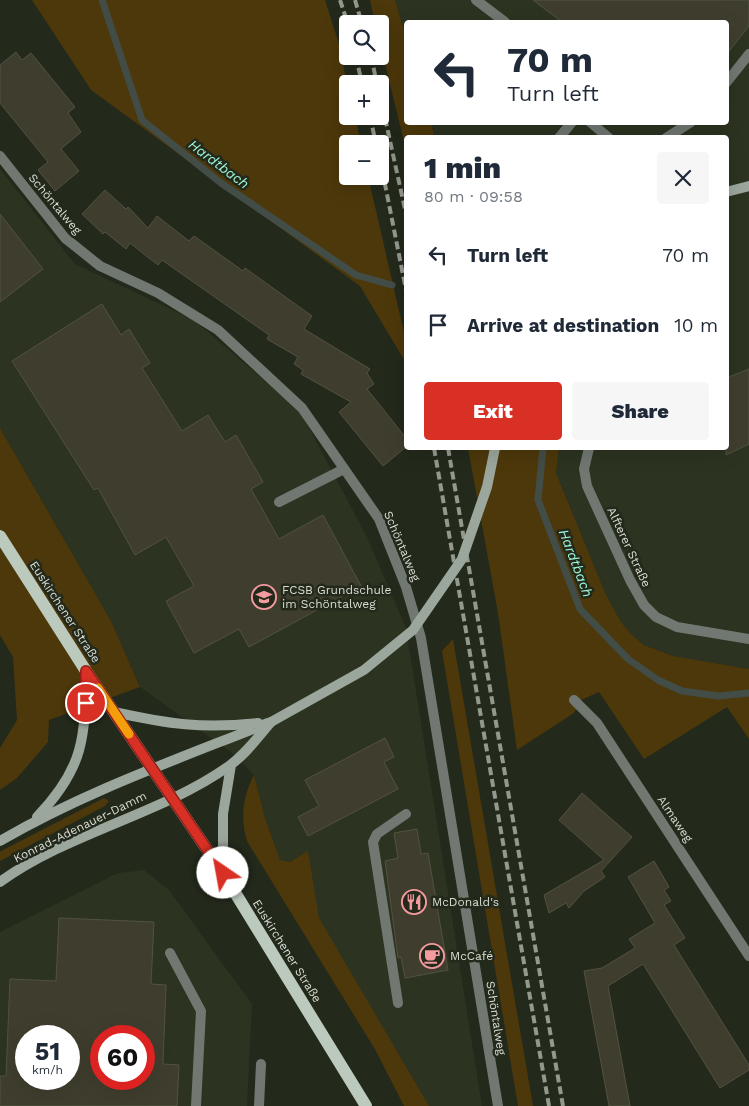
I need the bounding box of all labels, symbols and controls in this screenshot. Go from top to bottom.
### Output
map controls [339,15,389,185]
button: search [339,15,389,65]
text: 70 m [507,39,593,81]
icon: left [424,40,489,105]
button: + [339,75,389,125]
text: Turn left [507,81,599,106]
button: − [339,135,389,185]
water label: Hardtbach [186,136,252,192]
text: 1 min [424,150,501,185]
button: close [657,152,709,204]
street label: Schöntalweg [26,171,85,238]
text: 80 m · 09:58 [424,187,523,206]
icon: left [424,241,452,269]
text: Turn left [467,244,548,267]
text: 70 m [662,244,709,267]
icon: arrive [424,311,452,339]
text: Arrive at destination [467,314,659,337]
text: 10 m [674,314,718,337]
button: Exit [424,382,562,440]
button: Share [572,382,709,440]
street label: Alfterer Straße [604,505,654,589]
street label: Schöntalweg [381,509,423,584]
water label: Hardtbach [556,527,596,599]
street label: Euskirchener Straße [27,558,103,666]
place label: FCSB Grundschule im Schöntalweg [282,583,392,611]
school or university icon: FCSB Grundschule im Schöntalweg [251,584,277,610]
pin [65,682,107,724]
icon: arrive [72,689,100,717]
street label: Konrad-Adenauer-Damm [11,789,149,865]
street label: Almaweg [654,793,696,845]
position arrow [196,846,248,898]
restaurant icon: McDonald's [401,889,427,915]
place label: McDonald's [432,895,499,909]
street label: Euskirchener Straße [250,897,324,1005]
cafe icon: McCafé [419,943,445,969]
place label: McCafé [450,949,493,963]
street label: Schöntalweg [483,980,509,1057]
speed limit sign: 60 [90,1025,155,1090]
text: 51 [35,1037,60,1066]
text: km/h [32,1063,63,1077]

